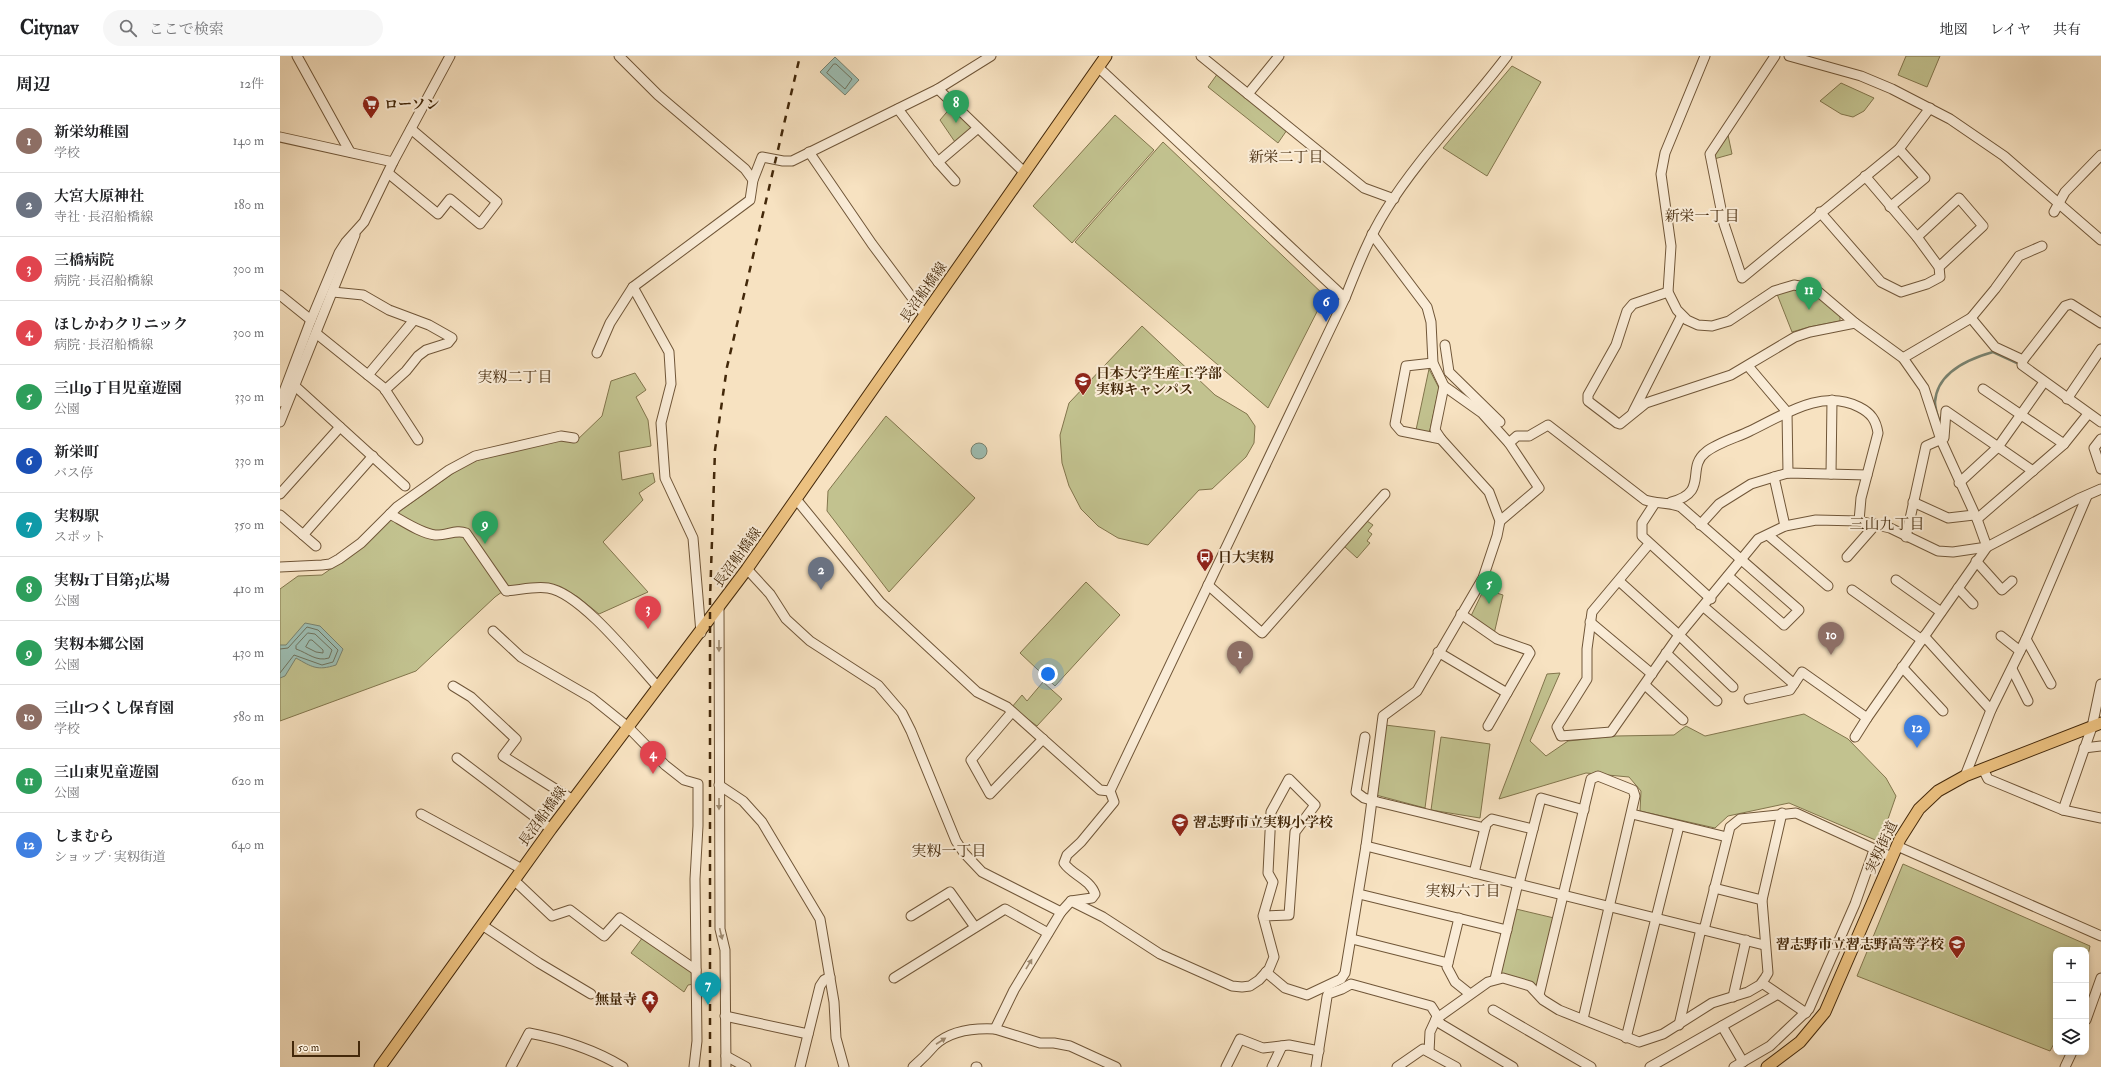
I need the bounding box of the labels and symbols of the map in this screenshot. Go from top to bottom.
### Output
pin: 8 [943,90,969,123]
supermarket icon: ローソン [361,94,381,119]
place label: ローソン [384,96,439,113]
district label: 新栄二丁目 [1248,148,1324,167]
district label: 新栄一丁目 [1664,207,1740,226]
street label: 長沼船橋線 [896,259,950,326]
pin: 11 [1796,277,1822,310]
pin: 6 [1313,289,1339,322]
place label: 日本大学生産工学部 実籾キャンパス [1096,365,1222,398]
district label: 実籾二丁目 [477,368,553,387]
school or university icon: 日本大学生産工学部 実籾キャンパス [1073,371,1093,396]
pin: 9 [472,511,498,544]
district label: 三山九丁目 [1849,515,1925,534]
street label: 長沼船橋線 [710,524,765,591]
bus stop icon: 日大実籾 [1195,547,1215,572]
place label: 日大実籾 [1218,549,1274,566]
pin: 2 [808,557,834,590]
pin: 5 [1476,571,1502,604]
pin: 3 [635,596,661,629]
pin: 10 [1818,622,1844,655]
one-way arrow [716,640,722,653]
pin: 1 [1227,641,1253,674]
your location [1038,664,1058,684]
pin: 12 [1904,715,1930,748]
pin: 4 [640,741,666,774]
street label: 長沼船橋線 [515,783,570,850]
one-way arrow [716,798,722,811]
school or university icon: 習志野市立実籾小学校 [1170,812,1190,837]
place label: 習志野市立実籾小学校 [1193,814,1333,831]
street label: 実籾街道 [1862,818,1901,876]
district label: 実籾一丁目 [911,842,987,861]
district label: 実籾六丁目 [1425,882,1501,901]
one-way arrow [719,928,725,940]
school or university icon: 習志野市立習志野高等学校 [1947,934,1967,959]
place label: 習志野市立習志野高等学校 [1776,936,1944,953]
one-way arrow [1026,958,1033,970]
pin: 7 [695,972,721,1005]
temple icon: 無量寺 [640,989,660,1014]
place label: 無量寺 [595,991,637,1008]
one-way arrow [936,1037,946,1045]
scale bar [292,1039,360,1058]

